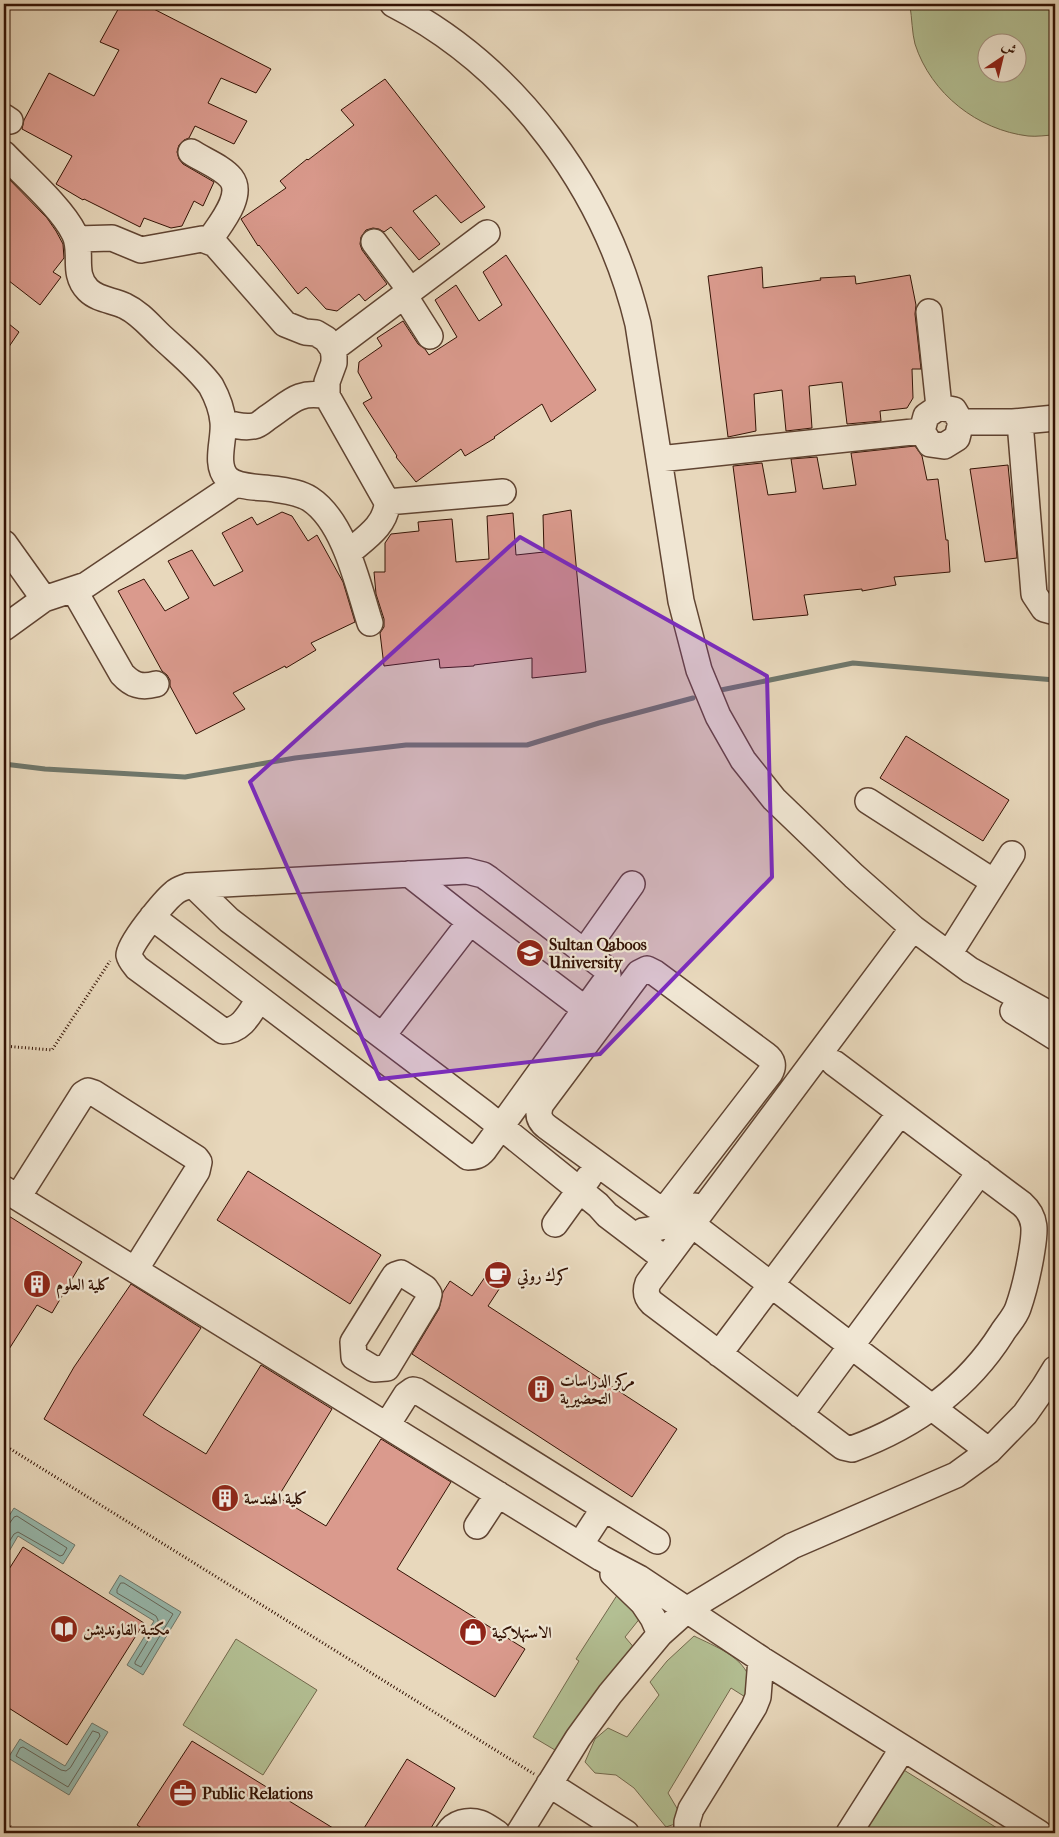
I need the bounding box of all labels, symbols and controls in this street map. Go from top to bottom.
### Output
north arrow [976,32,1026,82]
text: ش [999,37,1020,59]
place label: Sultan Qaboos University [548,935,647,973]
school or university icon: Sultan Qaboos University [515,938,545,968]
cafe icon: كرك روتي [483,1260,513,1290]
place label: كرك روتي [516,1266,569,1289]
building icon: كلية العلوم [22,1269,52,1299]
place label: كلية العلوم [56,1275,110,1299]
place label: مركز الدراسات التحضيرية [560,1371,635,1409]
building icon: مركز الدراسات التحضيرية [526,1374,556,1404]
building icon: كلية الهندسة [210,1483,240,1513]
place label: كلية الهندسة [244,1489,307,1508]
library icon: مكتبة الفاونديشن [49,1614,79,1644]
shop icon: الاستهلاكية [458,1617,488,1647]
place label: مكتبة الفاونديشن [83,1620,170,1641]
place label: الاستهلاكية [492,1623,552,1643]
office icon: Public Relations [168,1778,198,1808]
place label: Public Relations [202,1784,313,1803]

